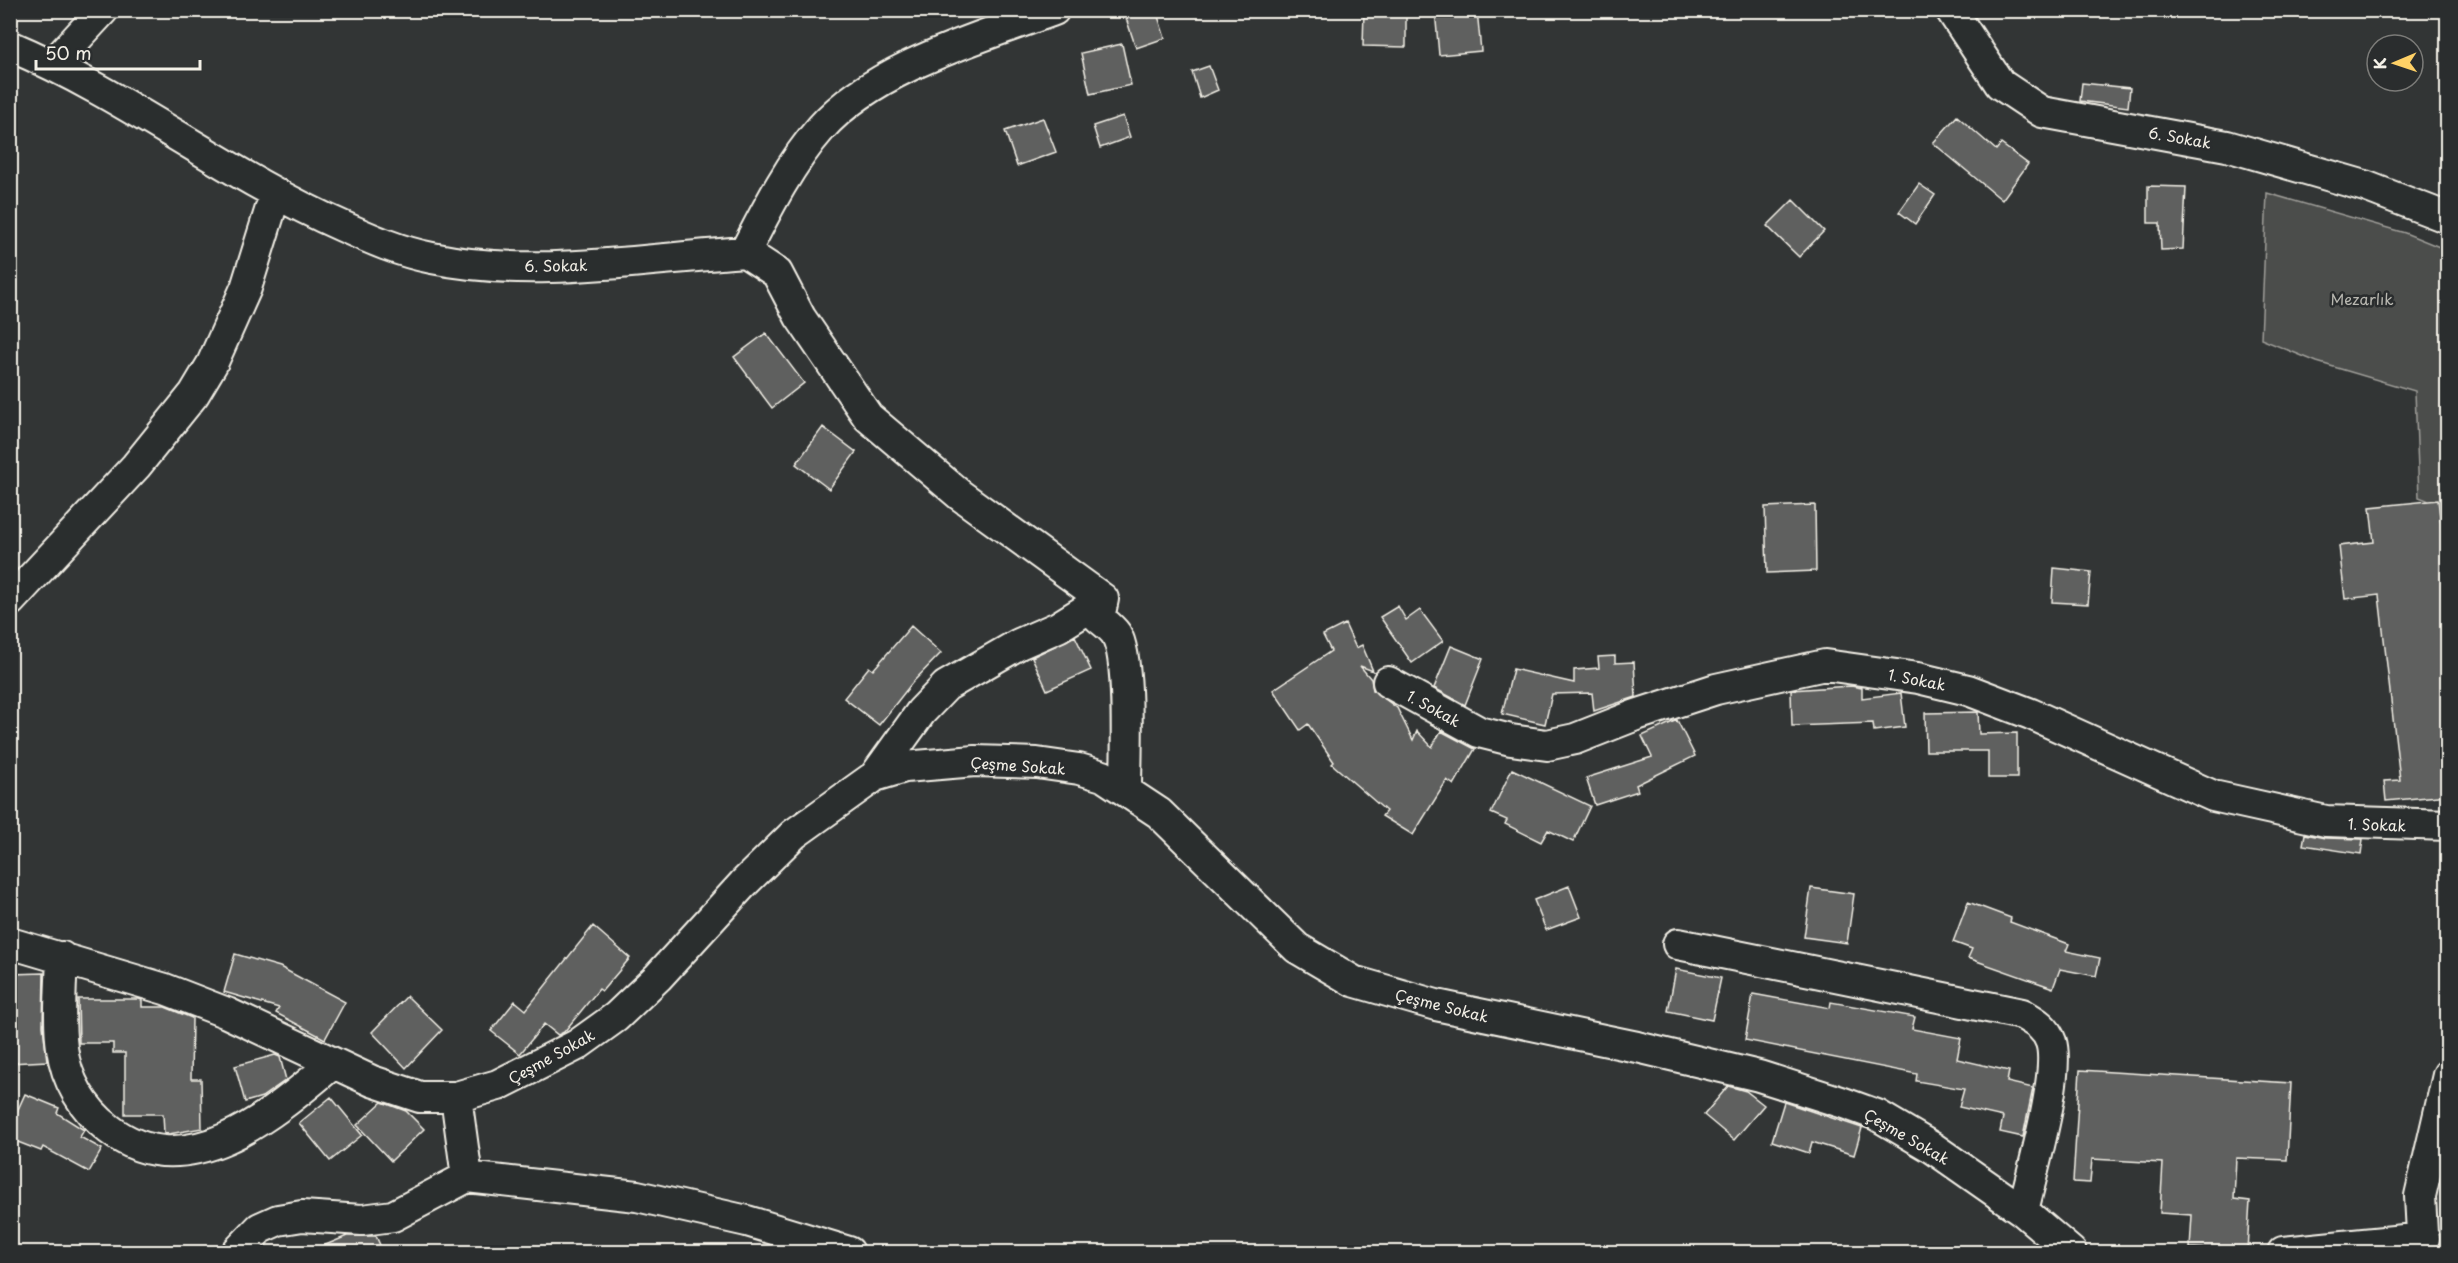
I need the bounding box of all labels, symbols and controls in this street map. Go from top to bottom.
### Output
scale bar [36,33,200,71]
north arrow [2365,33,2425,93]
text: 50 m [45,39,92,66]
text: K [2367,57,2391,70]
street label: 6. Sokak [2147,120,2213,154]
street label: 6. Sokak [524,253,588,277]
park label: Mezarlık [2330,287,2394,310]
street label: 1. Sokak [1886,662,1948,696]
street label: 1. Sokak [1403,684,1465,732]
street label: Çeşme Sokak [970,750,1067,780]
street label: 1. Sokak [2347,811,2407,837]
street label: Çeşme Sokak [1393,982,1491,1028]
street label: Çeşme Sokak [504,1023,599,1089]
street label: Çeşme Sokak [1860,1102,1954,1170]

